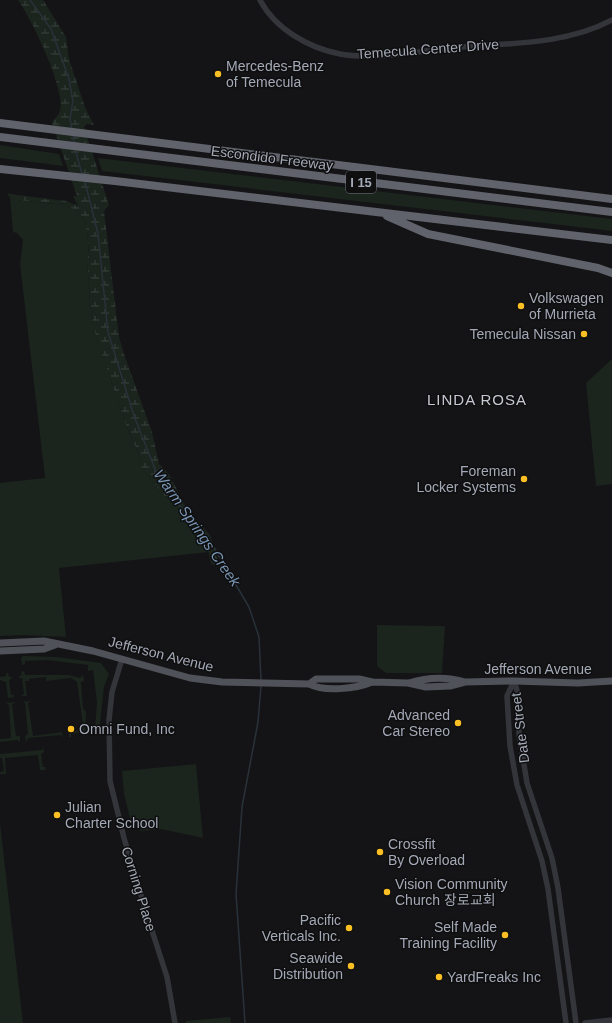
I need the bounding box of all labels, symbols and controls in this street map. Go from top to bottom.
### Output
street label: Temecula Center Drive [356,36,500,62]
place label: Mercedes-Benz of Temecula [226,58,324,90]
marker: Mercedes-Benz of Temecula [213,69,223,79]
street label: Escondido Freeway [210,143,334,173]
road number: I 15 [346,171,376,193]
place label: Volkswagen of Murrieta [529,290,604,322]
marker: Volkswagen of Murrieta [516,301,526,311]
place label: Temecula Nissan [469,326,576,342]
marker: Temecula Nissan [579,329,589,339]
district label: LINDA ROSA [427,391,527,408]
place label: Foreman Locker Systems [416,463,516,495]
water label: Warm Springs Creek [151,466,245,591]
marker: Foreman Locker Systems [519,474,529,484]
street label: Jefferson Avenue [107,633,215,675]
street label: Jefferson Avenue [484,661,592,677]
street label: Date Street [508,692,532,764]
place label: Advanced Car Stereo [382,707,450,739]
marker: Advanced Car Stereo [453,718,463,728]
place label: Omni Fund, Inc [79,721,175,737]
marker: Omni Fund, Inc [66,724,76,734]
place label: Julian Charter School [65,799,158,831]
marker: Julian Charter School [52,810,62,820]
place label: Crossfit By Overload [388,836,465,868]
street label: Corning Place [118,845,160,934]
marker: Crossfit By Overload [375,847,385,857]
place label: Vision Community Church 장로교회 [395,876,508,908]
marker: Vision Community Church 장로교회 [382,887,392,897]
place label: Pacific Verticals Inc. [262,912,341,944]
place label: Self Made Training Facility [399,919,497,951]
marker: Pacific Verticals Inc. [344,923,354,933]
marker: Self Made Training Facility [500,930,510,940]
place label: Seawide Distribution [273,950,343,982]
marker: Seawide Distribution [346,961,356,971]
place label: YardFreaks Inc [447,969,541,985]
marker: YardFreaks Inc [434,972,444,982]

